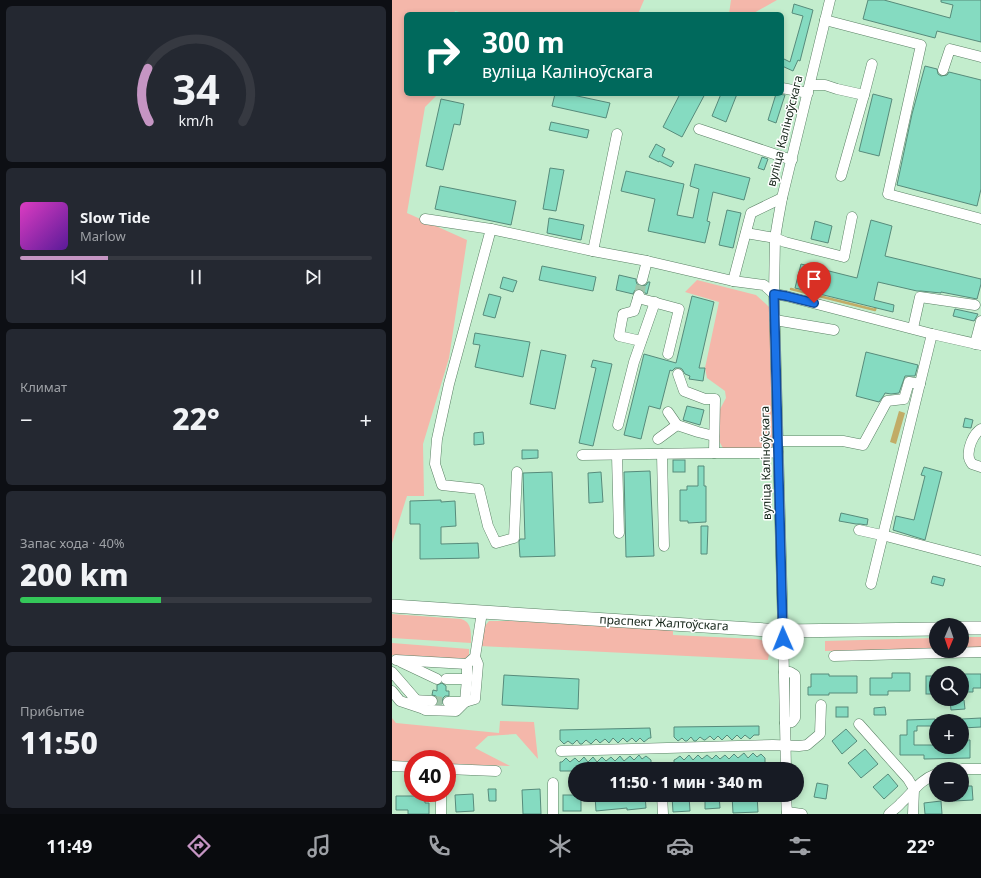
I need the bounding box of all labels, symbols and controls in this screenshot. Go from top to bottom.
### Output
text: 300 m [482,23,565,61]
icon: right [416,28,468,80]
text: вуліца Каліноўскага [482,59,653,83]
text: 34 [172,61,220,117]
street label: вуліца Каліноўскага [762,73,807,188]
text: km/h [178,110,214,129]
text: Slow Tide [80,207,150,227]
text: Marlow [80,227,126,245]
pin [797,262,831,303]
icon: previous [68,266,90,288]
icon: pause [185,266,207,288]
icon: next [302,266,324,288]
icon: arrive [803,268,825,290]
text: Климат [20,378,67,396]
text: 22° [172,398,220,439]
text: − [20,404,33,434]
text: + [359,404,372,434]
street label: вуліца Каліноўскага [756,406,775,520]
text: Запас хода · 40% [20,534,125,552]
text: 200 km [20,554,129,595]
street label: праспект Жалтоўскага [599,611,729,634]
position arrow [762,618,804,660]
north arrow [929,618,969,658]
map controls [929,618,969,802]
button: search [929,666,969,706]
text: Прибытие [20,702,84,720]
button: + [929,714,969,754]
text: 11:50 [20,722,98,763]
speed limit sign: 40 [404,750,456,802]
button: − [929,762,969,802]
text: 11:50 · 1 мин · 340 m [609,772,763,792]
icon: directions [185,832,213,860]
icon: music [305,832,333,860]
icon: phone [425,832,453,860]
icon: climate [546,832,574,860]
icon: car [666,832,694,860]
icon: filters [786,832,814,860]
text: 11:49 [46,834,92,858]
text: 22° [907,834,935,858]

